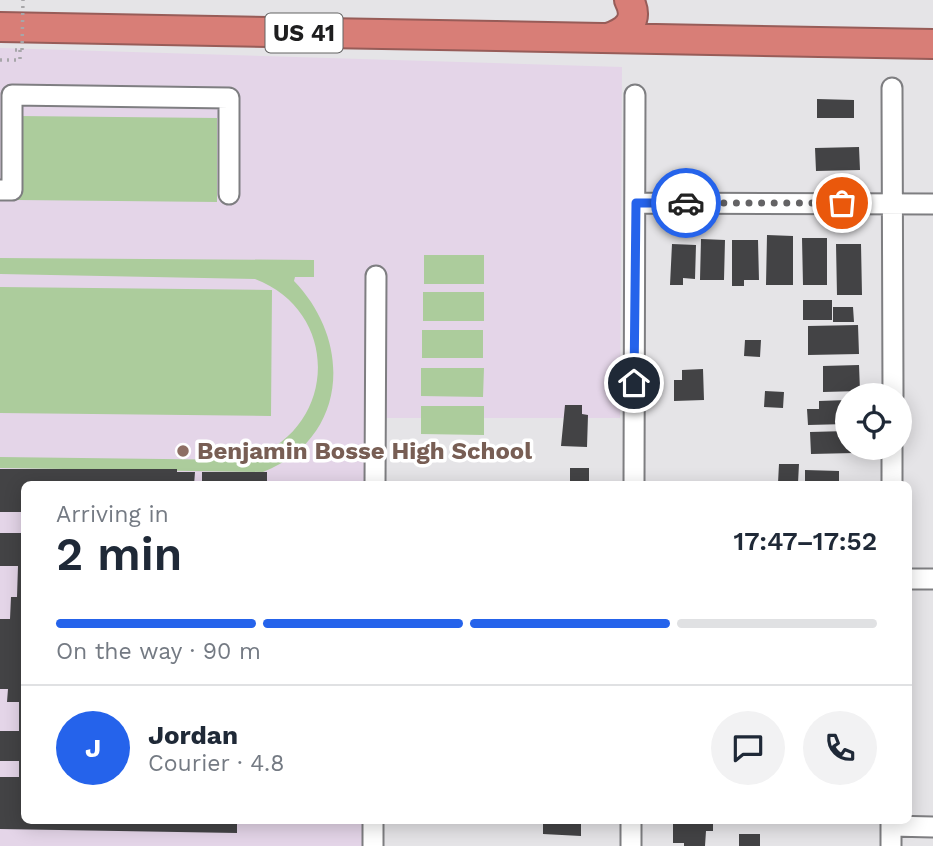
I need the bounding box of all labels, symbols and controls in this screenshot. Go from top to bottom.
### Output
road number: US 41 [266,14,342,52]
courier [651,168,721,238]
pin [812,173,872,233]
icon: car [667,184,705,222]
icon: bag [823,184,861,222]
pin [604,353,664,413]
icon: home [615,364,653,402]
map controls [835,383,912,460]
button: locate [835,383,912,460]
place label: Benjamin Bosse High School [197,437,532,465]
marker: Benjamin Bosse High School [175,443,191,459]
text: Arriving in [56,501,169,528]
text: 17:47–17:52 [733,526,877,556]
text: 2 min [56,527,182,581]
text: On the way · 90 m [56,638,261,665]
button: chat [711,711,785,785]
button: phone [803,711,877,785]
text: Jordan [148,720,238,750]
text: J [85,733,101,763]
text: Courier · 4.8 [148,750,284,777]

